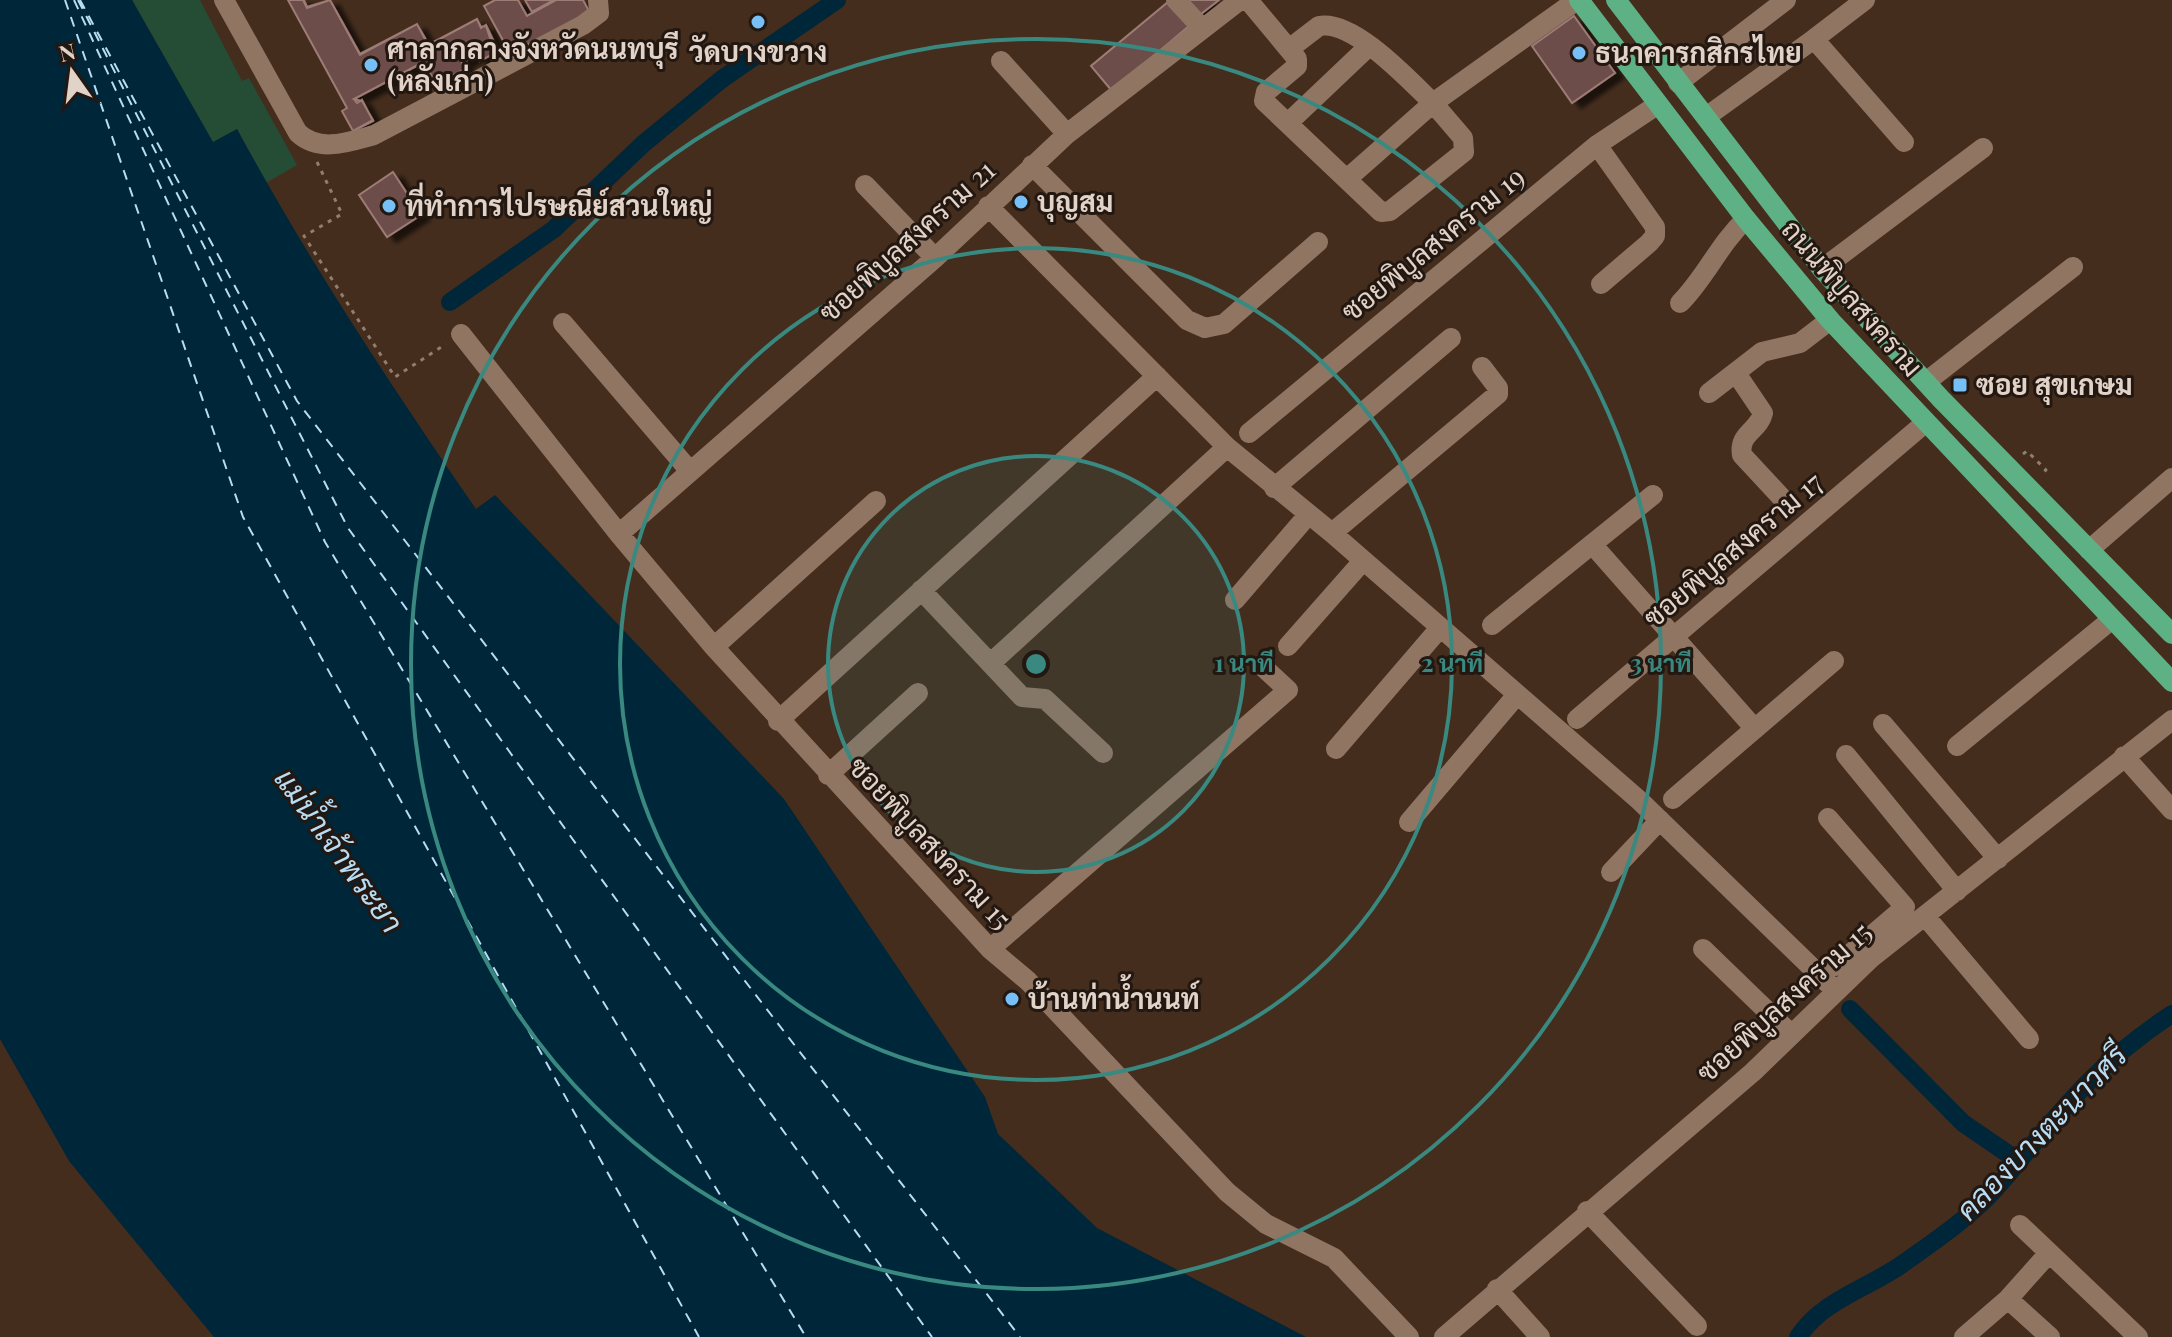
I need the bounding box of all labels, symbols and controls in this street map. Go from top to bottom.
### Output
marker: วัดบางขวาง [749,13,767,31]
place label: ศาลากลางจังหวัดนนทบุรี (หลังเก่า) [387,29,679,98]
north arrow [32,32,112,112]
place label: วัดบางขวาง [689,32,827,69]
place label: ธนาคารกสิกรไทย [1595,33,1802,70]
text: N [56,35,78,68]
marker: ธนาคารกสิกรไทย [1570,44,1588,62]
marker: ศาลากลางจังหวัดนนทบุรี (หลังเก่า) [362,56,380,74]
street label: ซอยพิบูลสงคราม 21 [810,151,1004,331]
street label: ซอยพิบูลสงคราม 19 [1333,157,1533,331]
place label: ที่ทำการไปรษณีย์สวนใหญ่ [405,182,712,224]
place label: บุญสม [1037,182,1113,222]
marker: บุญสม [1012,193,1030,211]
marker: ที่ทำการไปรษณีย์สวนใหญ่ [380,197,398,215]
street label: ถนนพิบูลสงคราม [1772,211,1932,385]
place label: ซอย สุขเกษม [1976,365,2133,405]
marker: ซอย สุขเกษม [1951,376,1969,394]
street label: ซอยพิบูลสงคราม 17 [1635,463,1832,637]
text: 1 นาที [1215,646,1273,678]
text: 2 นาที [1421,646,1483,678]
text: 3 นาที [1630,646,1692,678]
centre of rings [1022,650,1050,678]
street label: ซอยพิบูลสงคราม 15 [839,748,1021,938]
water label: แม่น้ำเจ้าพระยา [266,757,417,940]
street label: ซอยพิบูลสงคราม 15 [1688,913,1880,1091]
place label: บ้านท่าน้ำนนท์ [1028,973,1201,1016]
marker: บ้านท่าน้ำนนท์ [1003,990,1021,1008]
water label: คลองบางตะนาวศรี [1946,1034,2136,1228]

